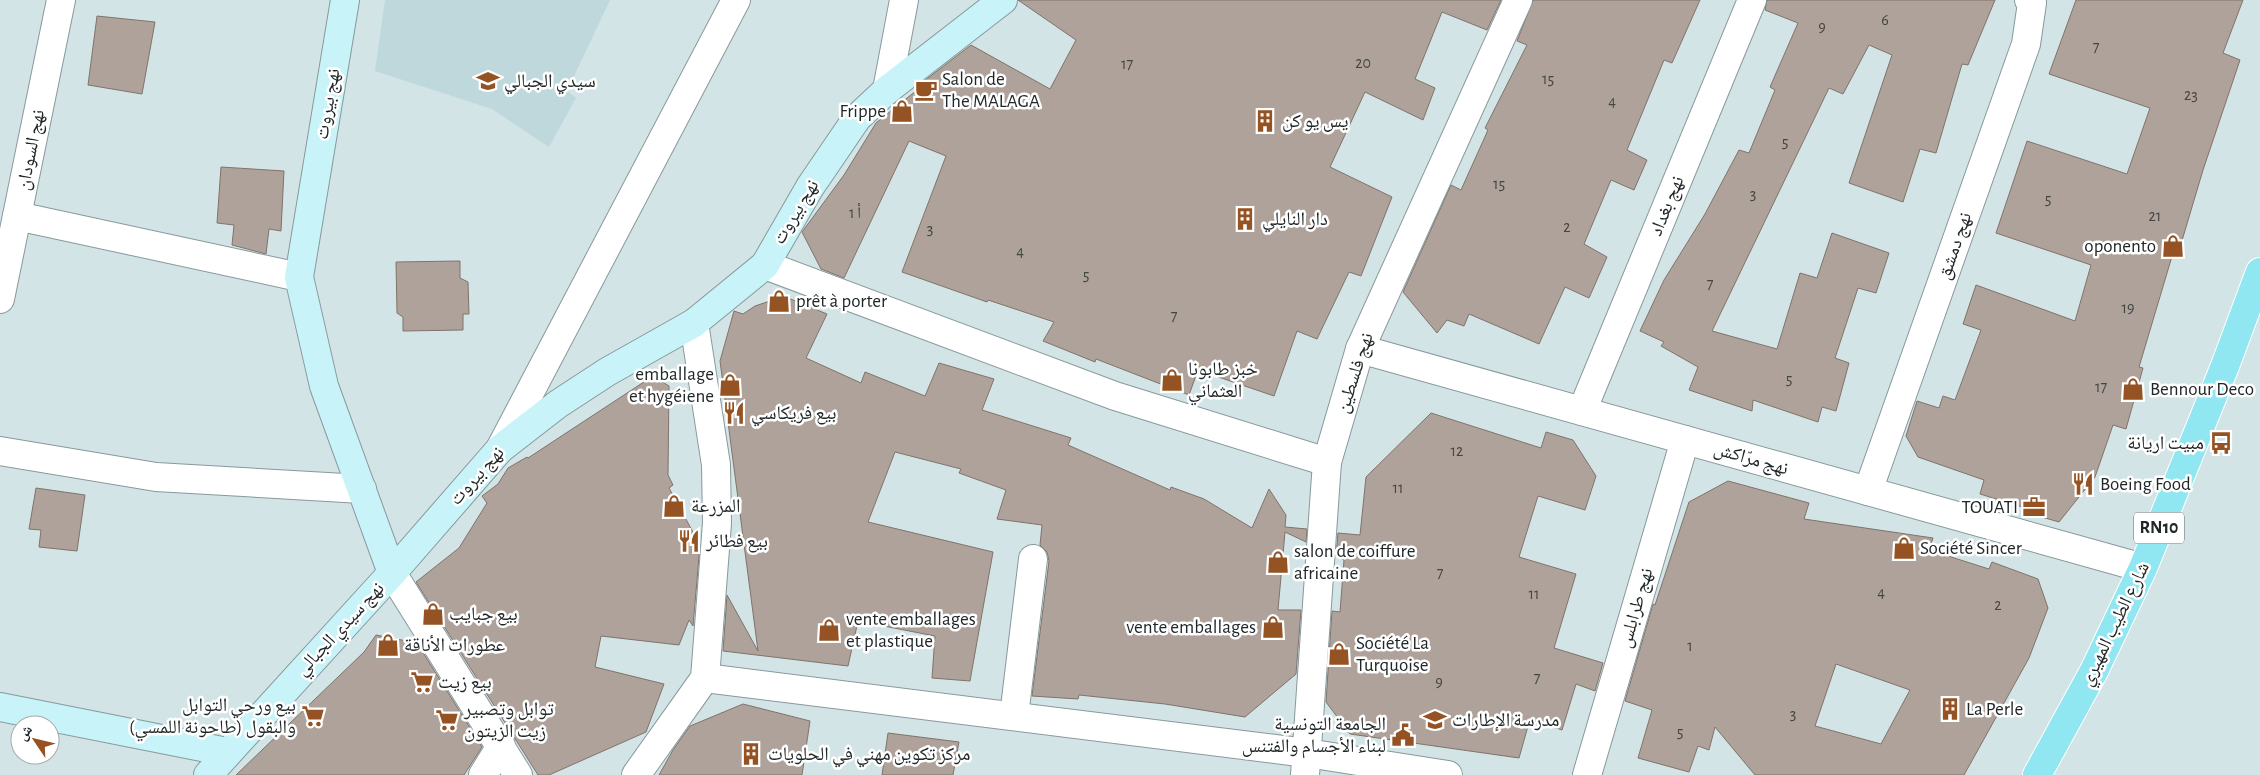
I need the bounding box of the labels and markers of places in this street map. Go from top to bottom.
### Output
school or university icon: سيدي الجبالي [475,68,501,94]
place label: Salon de The MALAGA [942,70,1040,111]
place label: سيدي الجبالي [504,72,596,95]
cafe icon: Salon de The MALAGA [913,77,939,103]
shop icon: Frippe [889,98,915,124]
place label: Frippe [840,102,886,121]
building icon: يس يو كن [1252,108,1278,134]
place label: يس يو كن [1282,112,1349,132]
building icon: دار النايلي [1232,206,1258,232]
place label: دار النايلي [1262,210,1328,233]
shop icon: oponento [2160,233,2186,259]
place label: oponento [2084,237,2156,256]
shop icon: prêt à porter [766,288,792,314]
place label: prêt à porter [796,292,887,311]
place label: خبز طابونا العثماني [1188,360,1258,405]
place label: emballage et hygéiene [629,365,714,406]
shop icon: خبز طابونا العثماني [1159,367,1185,393]
shop icon: emballage et hygéiene [717,372,743,398]
shop icon: Bennour Deco [2120,376,2146,402]
place label: Bennour Deco [2150,380,2254,399]
restaurant icon: بيع فريكاسي [721,400,747,426]
place label: بيع فريكاسي [751,404,837,427]
bus stop icon: مبيت اريانة [2208,430,2234,456]
place label: مبيت اريانة [2127,434,2204,454]
restaurant icon: Boeing Food [2070,471,2096,497]
place label: Boeing Food [2100,475,2191,494]
shop icon: المزرعة [661,493,687,519]
office icon: TOUATI [2021,494,2047,520]
place label: المزرعة [691,497,741,517]
place label: TOUATI [1961,498,2018,517]
restaurant icon: بيع فطائر [676,528,702,554]
place label: بيع فطائر [705,532,768,553]
shop icon: Société Sincer [1891,535,1917,561]
place label: Société Sincer [1920,539,2022,558]
place label: salon de coiffure africaine [1294,542,1415,583]
shop icon: salon de coiffure africaine [1265,549,1291,575]
shop icon: بيع جبايب [420,601,446,627]
place label: بيع جبايب [449,605,518,626]
place label: vente emballages et plastique [846,610,976,651]
shop icon: vente emballages [1260,614,1286,640]
shop icon: vente emballages et plastique [816,617,842,643]
place label: vente emballages [1126,618,1256,637]
shop icon: عطورات الأناقة [375,632,401,658]
place label: Société La Turquoise [1356,634,1429,675]
place label: عطورات الأناقة [404,635,505,656]
shop icon: Société La Turquoise [1326,641,1352,667]
supermarket icon: بيع زيت [409,669,435,695]
place label: بيع زيت [438,673,492,694]
place label: بيع ورحي التوابل والبقول (طاحونة اللمسي) [129,696,296,741]
building icon: La Perle [1937,696,1963,722]
place label: توابل وتصبير زيت الزيتون [463,700,554,742]
place label: La Perle [1966,700,2023,719]
supermarket icon: بيع ورحي التوابل والبقول (طاحونة اللمسي) [300,703,326,729]
supermarket icon: توابل وتصبير زيت الزيتون [434,707,460,733]
school or university icon: مدرسة الإطارات [1422,707,1448,733]
place label: مدرسة الإطارات [1452,711,1559,732]
place label: الجامعة التونسية لبناء الأجسام والفتنس [1242,715,1386,759]
public building icon: الجامعة التونسية لبناء الأجسام والفتنس [1390,722,1416,748]
building icon: مركز تكوين مهني في الحلويات [738,741,764,767]
place label: مركز تكوين مهني في الحلويات [768,745,970,768]

